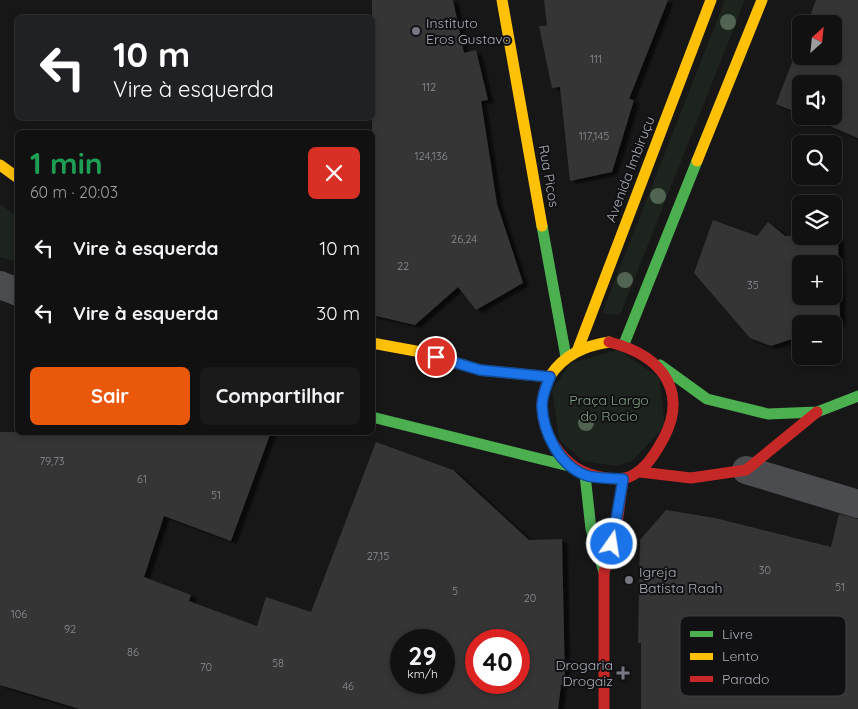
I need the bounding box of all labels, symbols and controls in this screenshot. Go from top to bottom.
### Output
place label: Instituto Eros Gustavo [426,14,511,48]
north arrow [792,15,842,65]
map controls [792,15,842,365]
marker: Instituto Eros Gustavo [410,25,422,37]
text: 10 m [113,32,190,76]
icon: left [30,35,95,100]
house number: 111 [590,52,602,66]
text: Vire à esquerda [113,75,274,103]
button: sound [792,75,842,125]
house number: 112 [422,80,436,94]
street label: Avenida Imbiruçu [602,113,658,225]
house number: 117,145 [579,129,609,143]
button: search [792,135,842,185]
street label: Rua Picos [535,143,563,209]
text: 1 min [30,144,103,182]
button: close [308,147,360,199]
house number: 124,136 [414,149,448,163]
text: 60 m · 20:03 [30,182,118,202]
button: layers [792,195,842,245]
house number: 26,24 [451,232,477,246]
icon: left [30,234,58,262]
text: Vire à esquerda [73,236,218,260]
text: 10 m [319,236,360,260]
button: + [792,255,842,305]
house number: 22 [397,259,409,273]
house number: 35 [747,278,759,292]
icon: left [30,299,58,327]
text: Vire à esquerda [73,301,218,325]
text: 30 m [316,301,360,325]
button: − [792,315,842,365]
pin [415,336,457,378]
icon: arrive [422,343,450,371]
button: Sair [30,367,190,425]
button: Compartilhar [200,367,360,425]
park label: Praça Largo do Rocio [569,391,649,425]
house number: 79,73 [39,454,65,468]
house number: 61 [137,472,147,486]
house number: 51 [211,488,221,502]
position arrow [585,517,637,569]
house number: 27,15 [367,549,389,563]
place label: Igreja Batista Raah [639,563,722,597]
house number: 30 [759,563,771,577]
marker: Igreja Batista Raah [623,574,635,586]
house number: 51 [835,580,845,594]
house number: 5 [452,584,458,598]
house number: 20 [524,591,536,605]
house number: 106 [11,607,27,621]
legend [680,616,846,696]
house number: 92 [64,622,76,636]
text: Livre [722,625,753,643]
speed limit sign: 40 [465,629,530,694]
text: 29 [408,640,437,671]
house number: 86 [127,645,139,659]
text: Lento [722,647,759,665]
house number: 58 [272,656,284,670]
place label: Drogaria Drogaiz [555,656,613,690]
house number: 70 [200,660,212,674]
text: km/h [407,666,438,681]
marker: Drogaria Drogaiz [617,667,629,679]
text: Parado [722,670,769,688]
house number: 46 [342,679,354,693]

